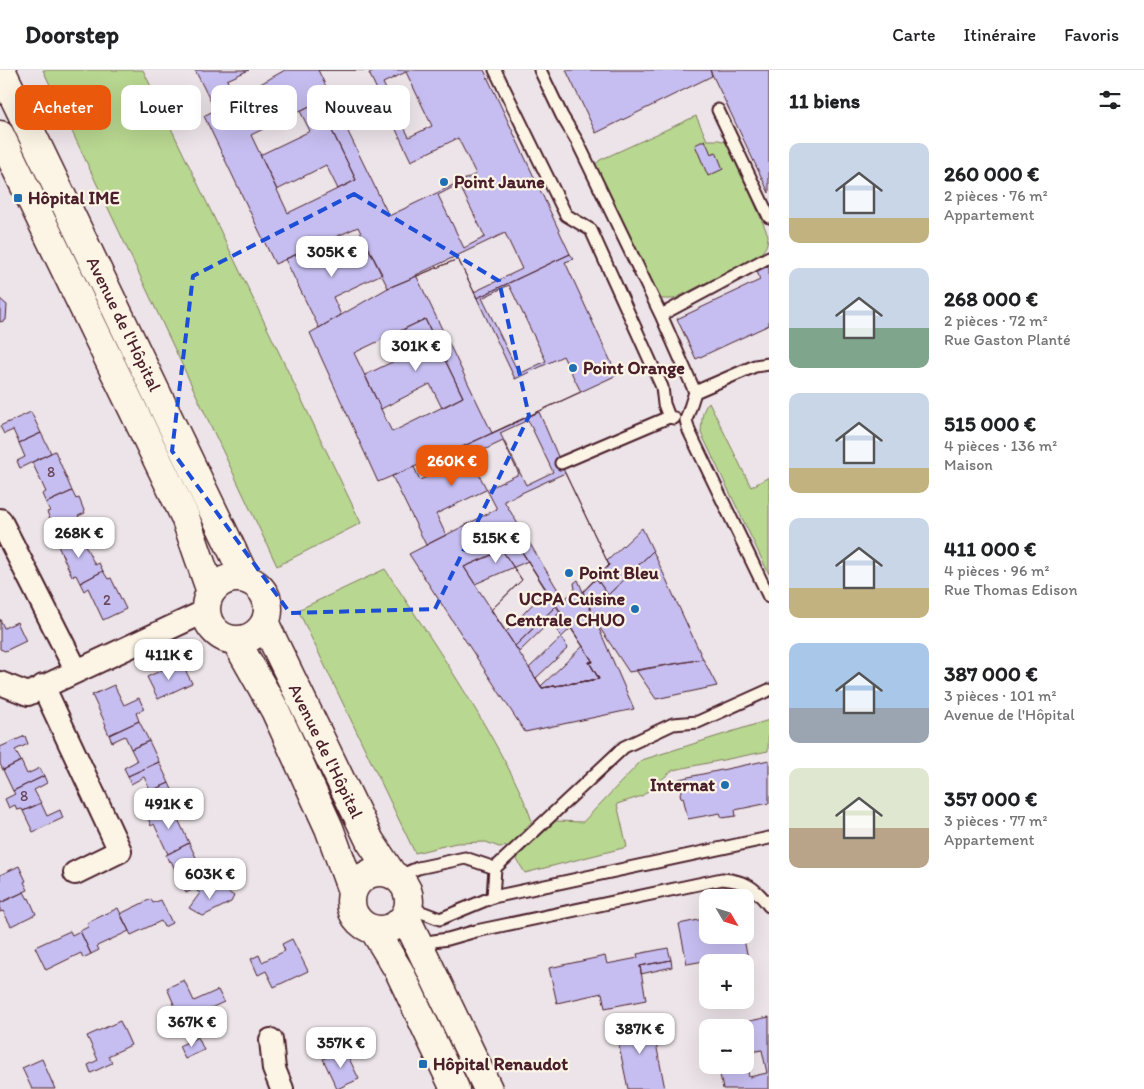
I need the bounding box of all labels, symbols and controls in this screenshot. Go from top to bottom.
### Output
text: Doorstep [25,20,119,49]
text: Carte [892,24,936,46]
text: Itinéraire [964,24,1036,46]
text: Favoris [1064,24,1119,46]
chip: Acheter [15,85,111,130]
chip: Louer [121,85,201,130]
chip: Filtres [211,85,297,130]
chip: Nouveau [307,85,410,130]
icon: filters [1096,86,1124,114]
text: 11 biens [789,88,860,113]
text: 260 000 € [944,161,1039,186]
icon: home [829,163,889,223]
place label: Point Jaune [454,171,545,193]
marker: Point Jaune [438,176,450,188]
text: 2 pièces · 76 m² [944,186,1048,205]
place label: Hôpital IME [28,187,119,209]
marker: Hôpital IME [12,192,24,204]
text: Appartement [944,205,1035,224]
pin: 305K € [291,236,373,278]
text: 305K € [307,242,357,261]
street label: Avenue de l'Hôpital [82,253,166,395]
text: 268 000 € [944,286,1038,311]
icon: home [829,288,889,348]
text: 2 pièces · 72 m² [944,311,1048,330]
pin: 301K € [375,330,457,372]
text: Rue Gaston Planté [944,330,1071,349]
text: 301K € [392,336,440,355]
place label: Point Orange [583,357,685,379]
marker: Point Orange [567,362,579,374]
text: 515 000 € [944,411,1036,436]
icon: home [829,413,889,473]
text: 4 pièces · 136 m² [944,436,1057,455]
pin: 260K € [411,444,493,487]
text: 260K € [427,451,477,470]
text: Maison [944,455,993,474]
house number: 8 [47,463,55,481]
pin: 268K € [38,516,120,559]
pin: 515K € [455,522,537,564]
text: 268K € [55,523,103,542]
text: 515K € [472,528,520,547]
text: 411 000 € [944,536,1036,561]
icon: home [829,538,889,598]
text: 4 pièces · 96 m² [944,561,1049,580]
place label: Point Bleu [579,562,659,584]
marker: Point Bleu [563,567,575,579]
text: Rue Thomas Edison [944,580,1078,599]
place label: UCPA Cuisine Centrale CHUO [505,588,625,631]
house number: 2 [103,591,111,609]
marker: UCPA Cuisine Centrale CHUO [629,603,641,615]
pin: 411K € [128,638,210,681]
text: 411K € [145,645,193,664]
text: 387 000 € [944,661,1038,686]
icon: home [829,663,889,723]
street label: Avenue de l'Hôpital [284,680,368,822]
text: 3 pièces · 101 m² [944,686,1056,705]
text: Avenue de l'Hôpital [944,705,1075,724]
place label: Internat [650,774,715,796]
marker: Internat [719,779,731,791]
text: 357 000 € [944,786,1037,811]
house number: 8 [20,787,28,805]
pin: 491K € [128,788,210,830]
icon: home [829,788,889,848]
text: 491K € [145,794,193,813]
text: 3 pièces · 77 m² [944,811,1048,830]
text: Appartement [944,830,1035,849]
pin: 603K € [169,858,251,900]
text: 603K € [185,864,235,883]
north arrow [699,889,754,944]
map controls [699,889,754,1074]
button: + [699,954,754,1009]
pin: 367K € [151,1006,233,1048]
text: 367K € [168,1012,216,1031]
pin: 387K € [599,1012,681,1055]
text: 387K € [616,1019,664,1038]
button: − [699,1019,754,1074]
pin: 357K € [300,1026,382,1069]
text: 357K € [317,1033,365,1052]
place label: Hôpital Renaudot [433,1053,568,1075]
marker: Hôpital Renaudot [417,1058,429,1070]

